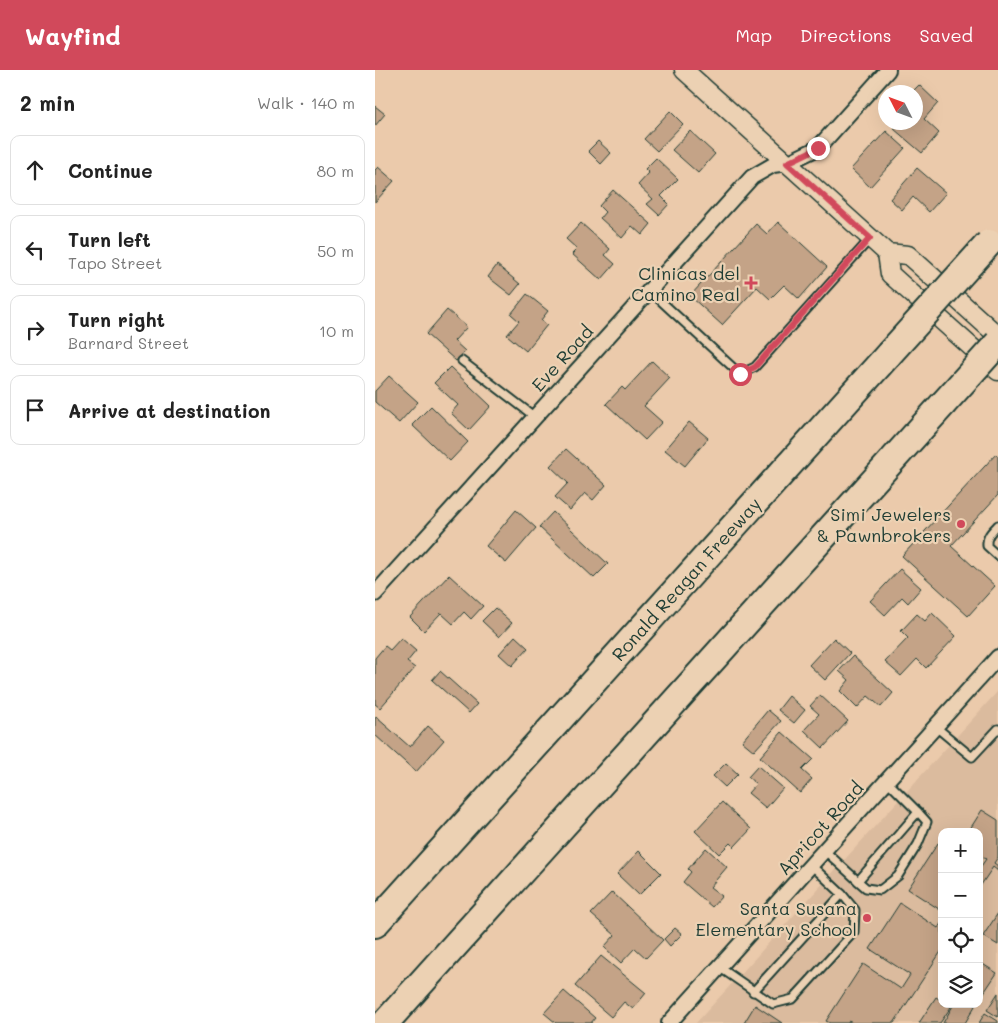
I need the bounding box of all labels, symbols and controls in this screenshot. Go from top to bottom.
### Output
text: Wayfind [25,20,121,51]
text: Map [735,23,772,47]
text: Directions [800,23,892,47]
text: Saved [920,23,973,47]
north arrow [878,85,923,130]
text: 2 min [20,89,75,116]
text: Walk · 140 m [257,92,355,113]
route end [807,137,830,160]
icon: ahead [21,156,49,184]
text: Continue [68,158,153,183]
text: 80 m [317,160,354,181]
text: Turn left [68,227,151,252]
icon: left [21,236,49,264]
text: 50 m [317,240,354,261]
text: Tapo Street [68,252,162,273]
place label: Clinicas del Camino Real [631,261,740,306]
marker: Clinicas del Camino Real [744,276,758,290]
text: Turn right [68,307,165,332]
icon: right [21,316,49,344]
text: 10 m [319,320,354,341]
street label: Eve Road [526,320,598,396]
text: Barnard Street [68,332,189,353]
route start [729,363,752,386]
icon: arrive [21,396,49,424]
text: Arrive at destination [68,398,271,423]
street label: Ronald Reagan Freeway [606,492,766,666]
place label: Simi Jewelers & Pawnbrokers [816,502,951,547]
marker: Simi Jewelers & Pawnbrokers [955,518,967,530]
street label: Apricot Road [772,776,868,880]
map controls [938,828,983,1008]
button: + [938,828,983,873]
button: − [938,873,983,918]
place label: Santa Susana Elementary School [696,896,857,941]
marker: Santa Susana Elementary School [861,912,873,924]
button: locate [938,918,983,963]
button: layers [938,963,983,1008]

